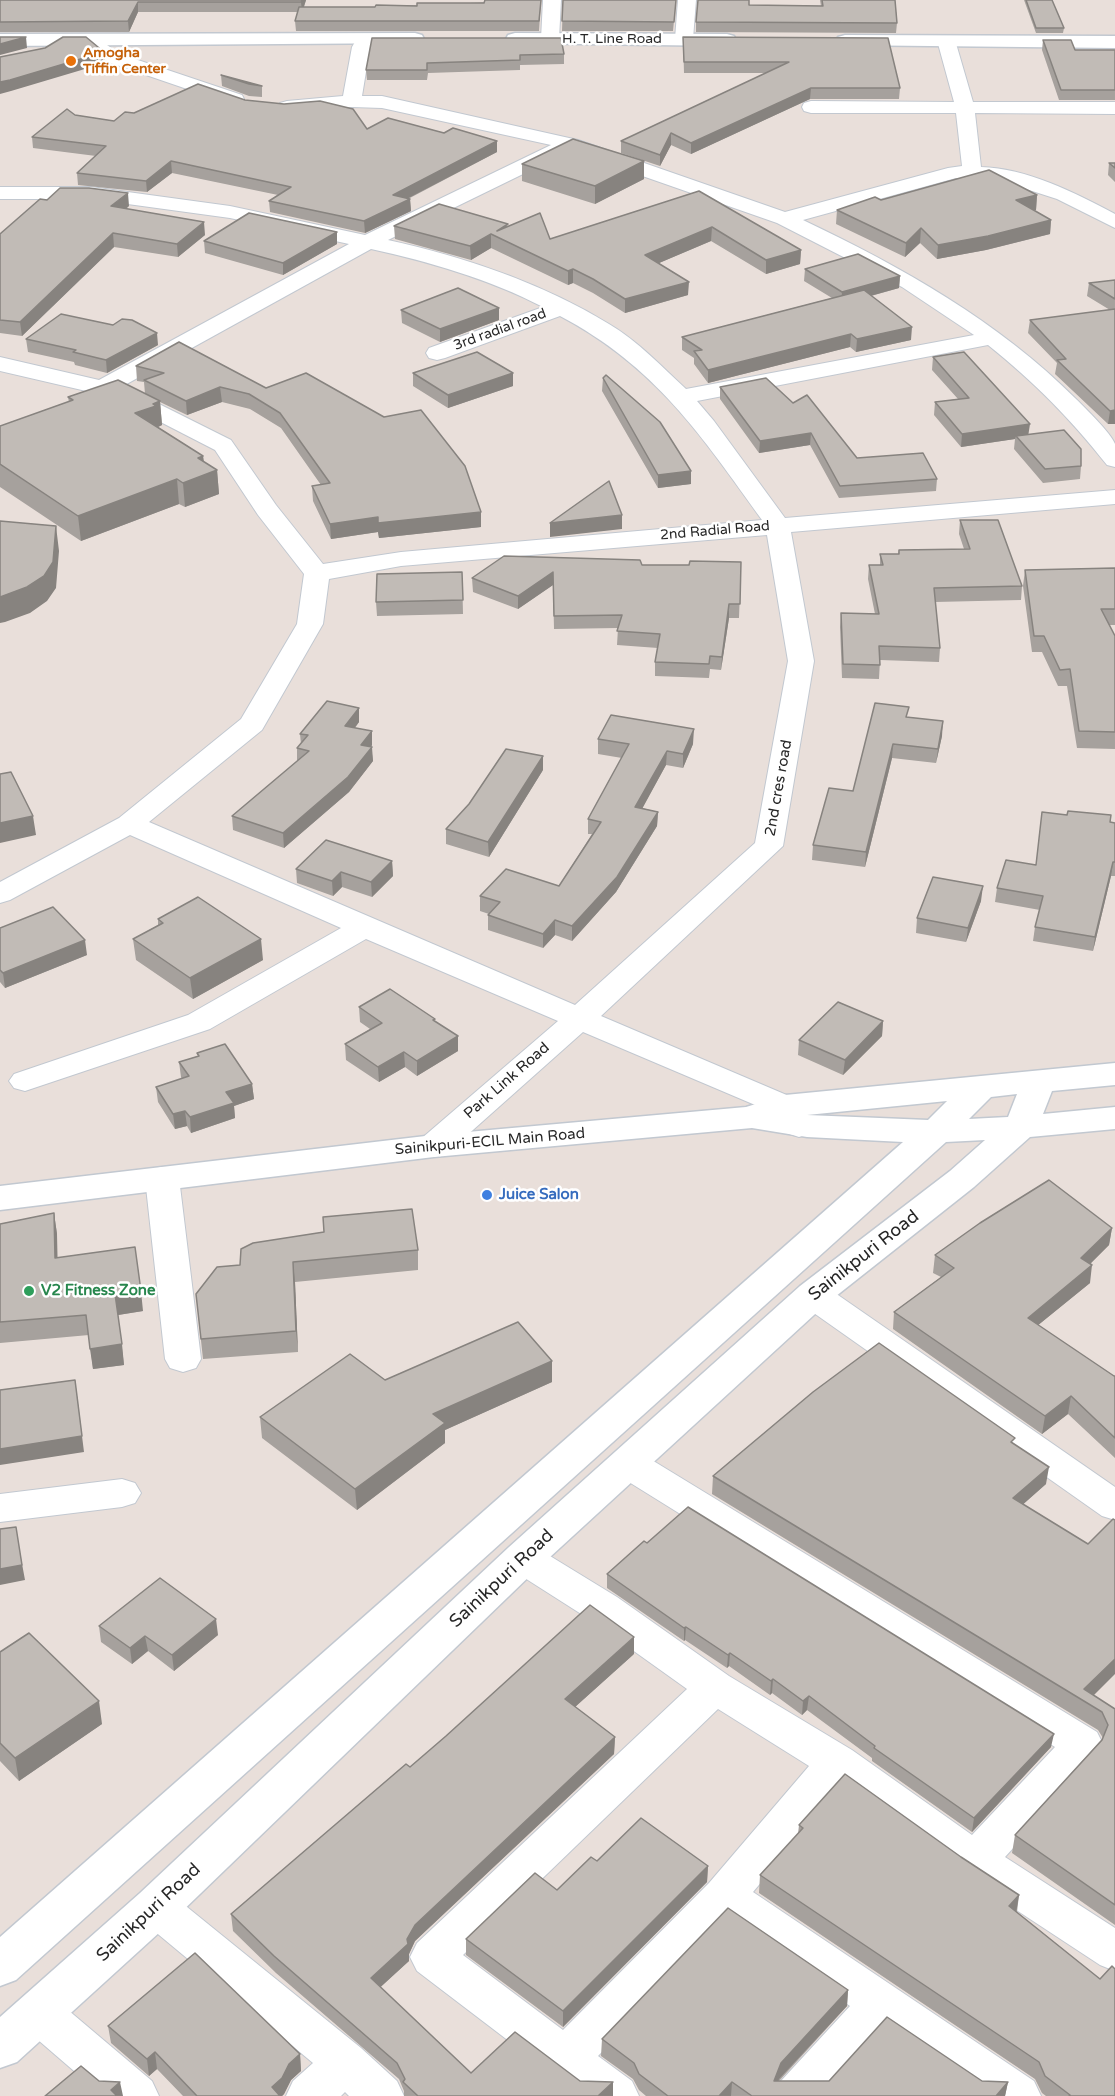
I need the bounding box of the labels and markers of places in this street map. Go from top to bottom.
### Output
place label: Amogha Tiffin Center [83,45,166,78]
marker: Amogha Tiffin Center [64,54,78,68]
place label: Juice Salon [499,1186,579,1204]
marker: Juice Salon [480,1188,494,1202]
place label: V2 Fitness Zone [41,1282,155,1300]
marker: V2 Fitness Zone [22,1284,36,1298]

